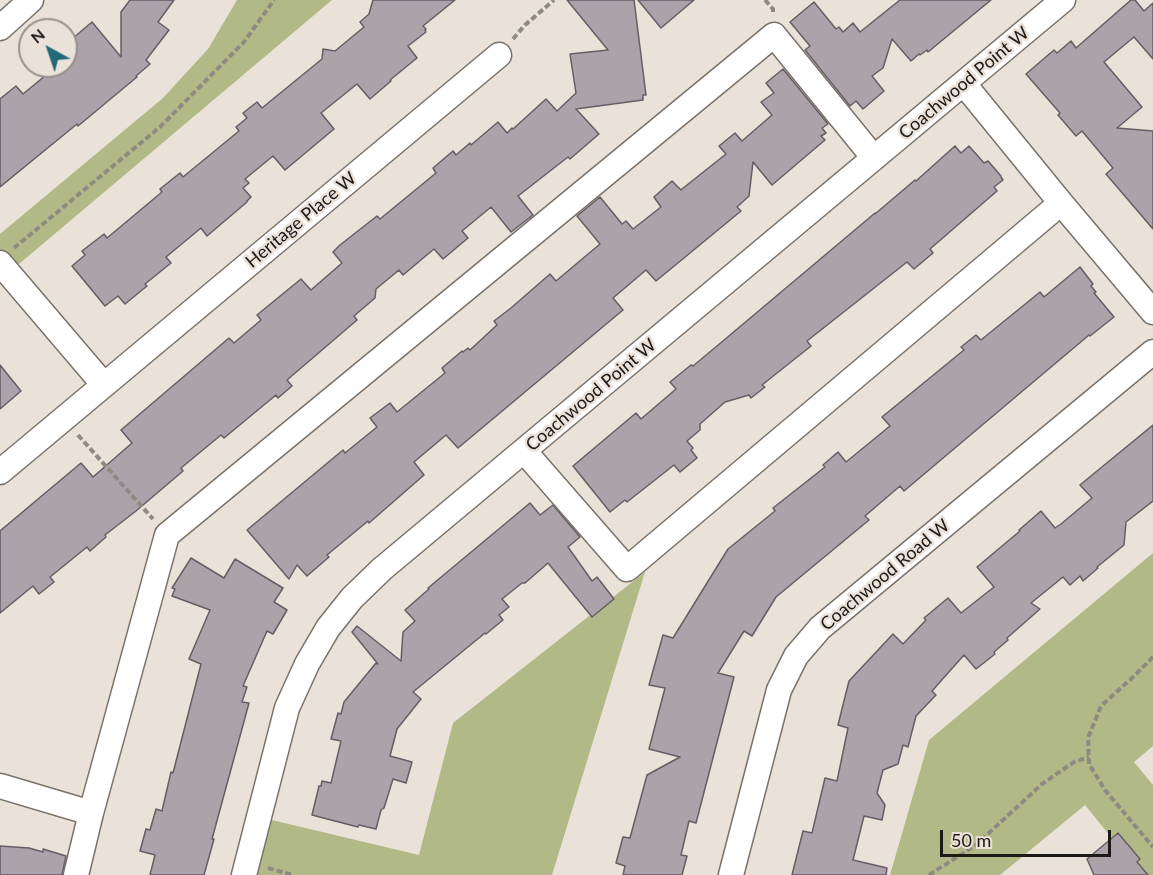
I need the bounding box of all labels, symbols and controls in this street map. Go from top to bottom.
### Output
north arrow [18,18,78,78]
street label: Coachwood Point W [895,22,1033,144]
text: N [27,24,48,47]
street label: Heritage Place W [241,167,361,273]
street label: Coachwood Point W [522,334,660,456]
street label: Coachwood Road W [816,515,954,635]
scale bar [943,818,1114,856]
text: 50 m [951,829,991,851]

